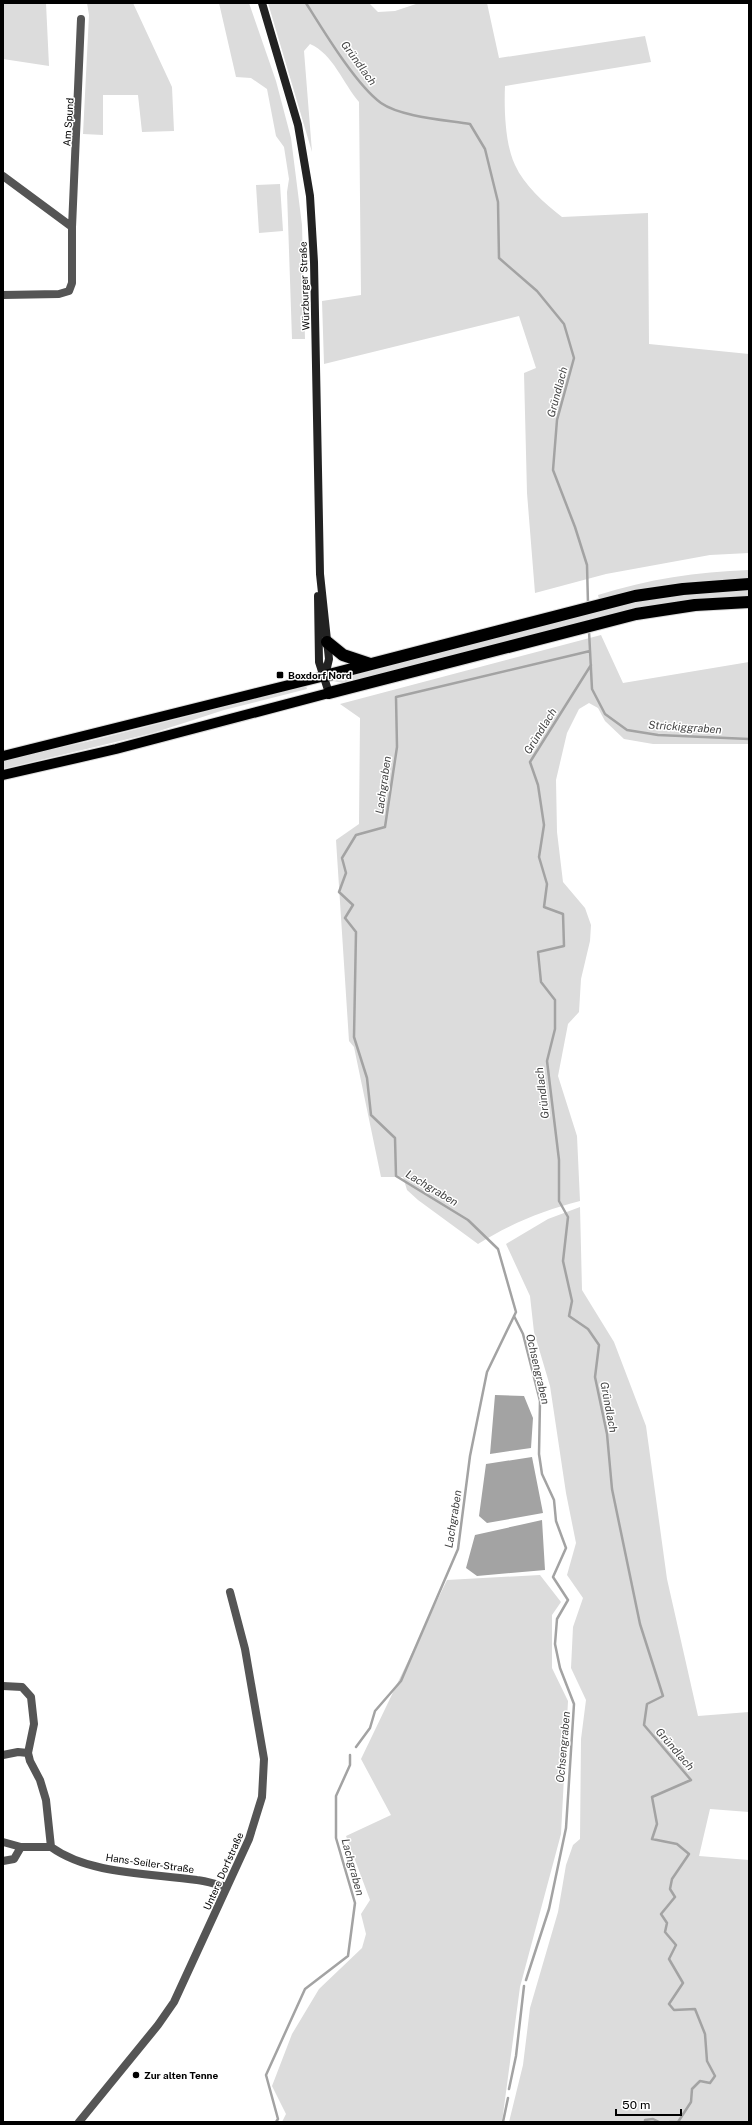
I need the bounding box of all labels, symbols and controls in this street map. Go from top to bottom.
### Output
water label: Gründlach [339,39,379,87]
street label: Am Spund [60,97,76,147]
street label: Würzburger Straße [296,241,312,331]
water label: Gründlach [545,365,569,419]
place label: Boxdorf Nord [288,669,352,681]
marker: Boxdorf Nord [275,670,285,680]
water label: Gründlach [521,706,559,756]
water label: Strickiggraben [648,718,722,736]
water label: Lachgraben [373,755,393,815]
water label: Gründlach [533,1067,551,1119]
water label: Lachgraben [404,1168,460,1208]
water label: Ochsengraben [524,1333,552,1405]
water label: Gründlach [598,1380,620,1434]
water label: Lachgraben [442,1489,464,1549]
water label: Ochsengraben [554,1711,572,1783]
water label: Gründlach [654,1726,696,1772]
street label: Untere Dorfstraße [200,1830,246,1912]
water label: Lachgraben [340,1837,366,1897]
street label: Hans-Seiler-Straße [105,1851,195,1875]
place label: Zur alten Tenne [144,2069,219,2081]
marker: Zur alten Tenne [131,2070,141,2080]
scale bar [616,2091,681,2117]
text: 50 m [622,2098,650,2112]

